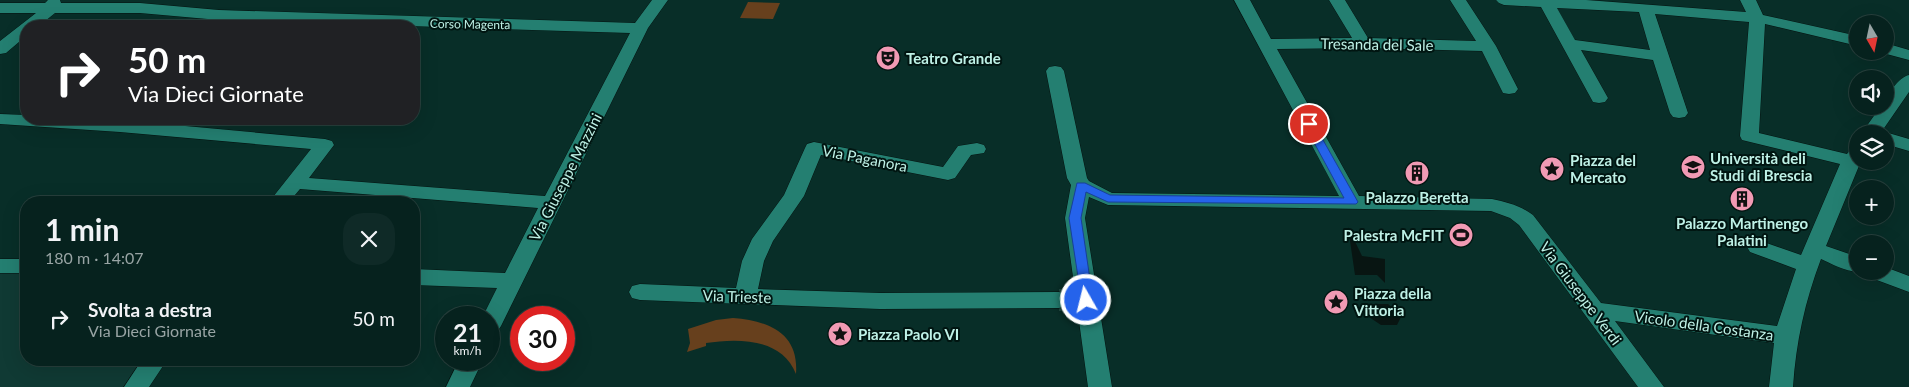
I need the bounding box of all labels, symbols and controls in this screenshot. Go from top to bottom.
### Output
north arrow [1849,15,1894,60]
map controls [1849,15,1894,280]
street label: Corso Magenta [430,16,510,32]
street label: Tresanda del Sale [1320,34,1434,54]
text: 50 m [128,38,206,80]
icon: right [45,40,110,105]
theatre icon: Teatro Grande [875,45,901,71]
place label: Teatro Grande [906,49,1001,67]
button: sound [1849,70,1894,115]
text: Via Dieci Giornate [128,80,304,107]
pin [1288,103,1330,145]
street label: Via Giuseppe Mazzini [525,110,605,244]
icon: arrive [1295,110,1323,138]
button: layers [1849,125,1894,170]
street label: Via Paganora [821,141,909,175]
place label: Università deli Studi di Brescia [1710,149,1812,184]
place label: Piazza del Mercato [1570,151,1636,186]
school or university icon: Università deli Studi di Brescia [1680,154,1706,180]
place icon: Piazza del Mercato [1539,156,1565,182]
building icon: Palazzo Beretta [1404,160,1430,186]
button: + [1849,180,1894,225]
building icon: Palazzo Martinengo Palatini [1729,186,1755,212]
place label: Palazzo Beretta [1365,188,1469,206]
text: 1 min [45,211,119,247]
button: close [343,213,395,265]
place label: Palazzo Martinengo Palatini [1676,214,1808,249]
sports icon: Palestra McFIT [1448,222,1474,248]
place label: Palestra McFIT [1344,226,1444,244]
button: − [1849,235,1894,280]
street label: Via Giuseppe Verdi [1536,238,1626,348]
text: 180 m · 14:07 [45,248,144,267]
position arrow [1059,273,1111,325]
place label: Piazza della Vittoria [1353,284,1431,319]
street label: Via Trieste [702,286,772,306]
place icon: Piazza della Vittoria [1323,289,1349,315]
text: Svolta a destra [88,298,212,321]
icon: right [45,305,73,333]
speed limit sign: 30 [510,306,575,371]
street label: Vicolo della Costanza [1633,306,1775,344]
text: 50 m [352,307,395,330]
text: 21 [453,317,482,347]
text: Via Dieci Giornate [88,321,216,340]
place icon: Piazza Paolo VI [827,321,853,347]
place label: Piazza Paolo VI [858,325,959,343]
text: km/h [453,343,482,358]

